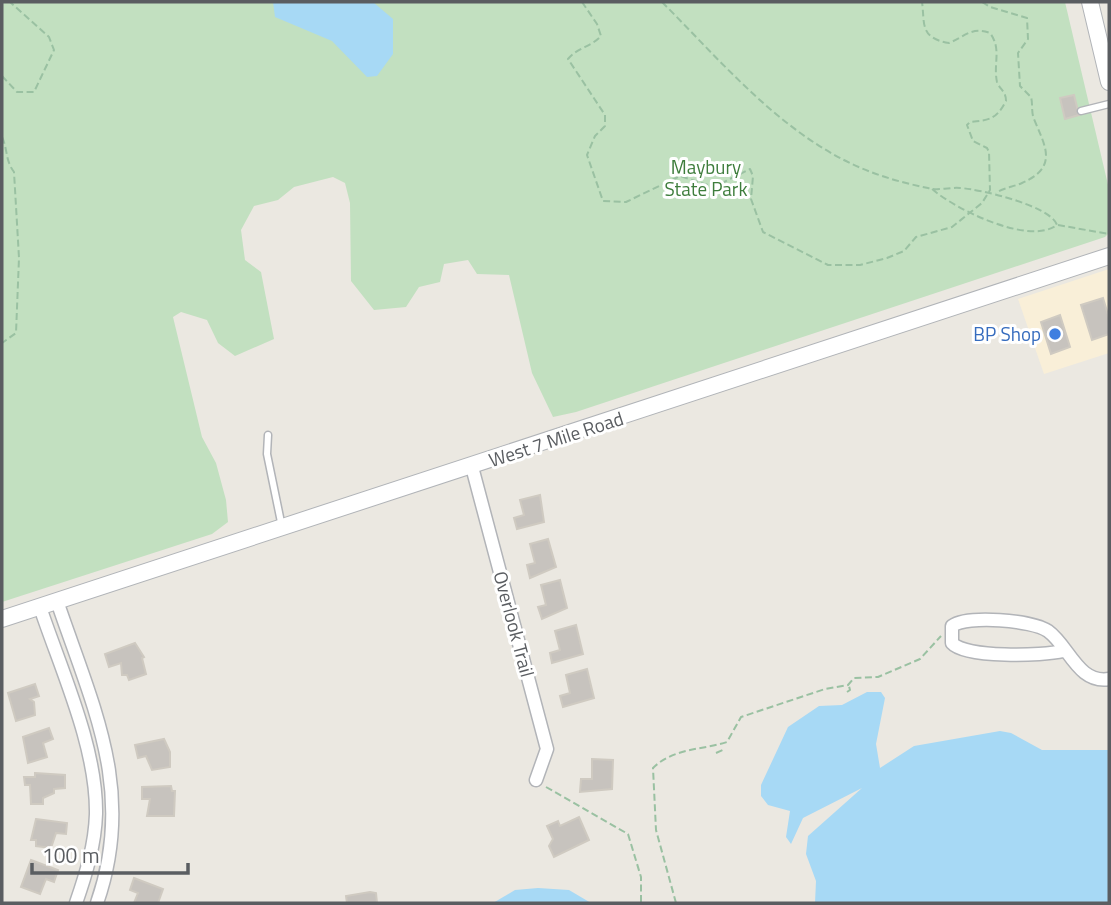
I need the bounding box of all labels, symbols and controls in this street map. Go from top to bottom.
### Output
park label: Maybury State Park [664,152,748,203]
place label: BP Shop [973,319,1041,348]
marker: BP Shop [1047,326,1063,342]
street label: West 7 Mile Road [485,403,627,474]
street label: Overlook Trail [486,568,543,680]
scale bar [32,832,187,876]
text: 100 m [42,839,99,871]

